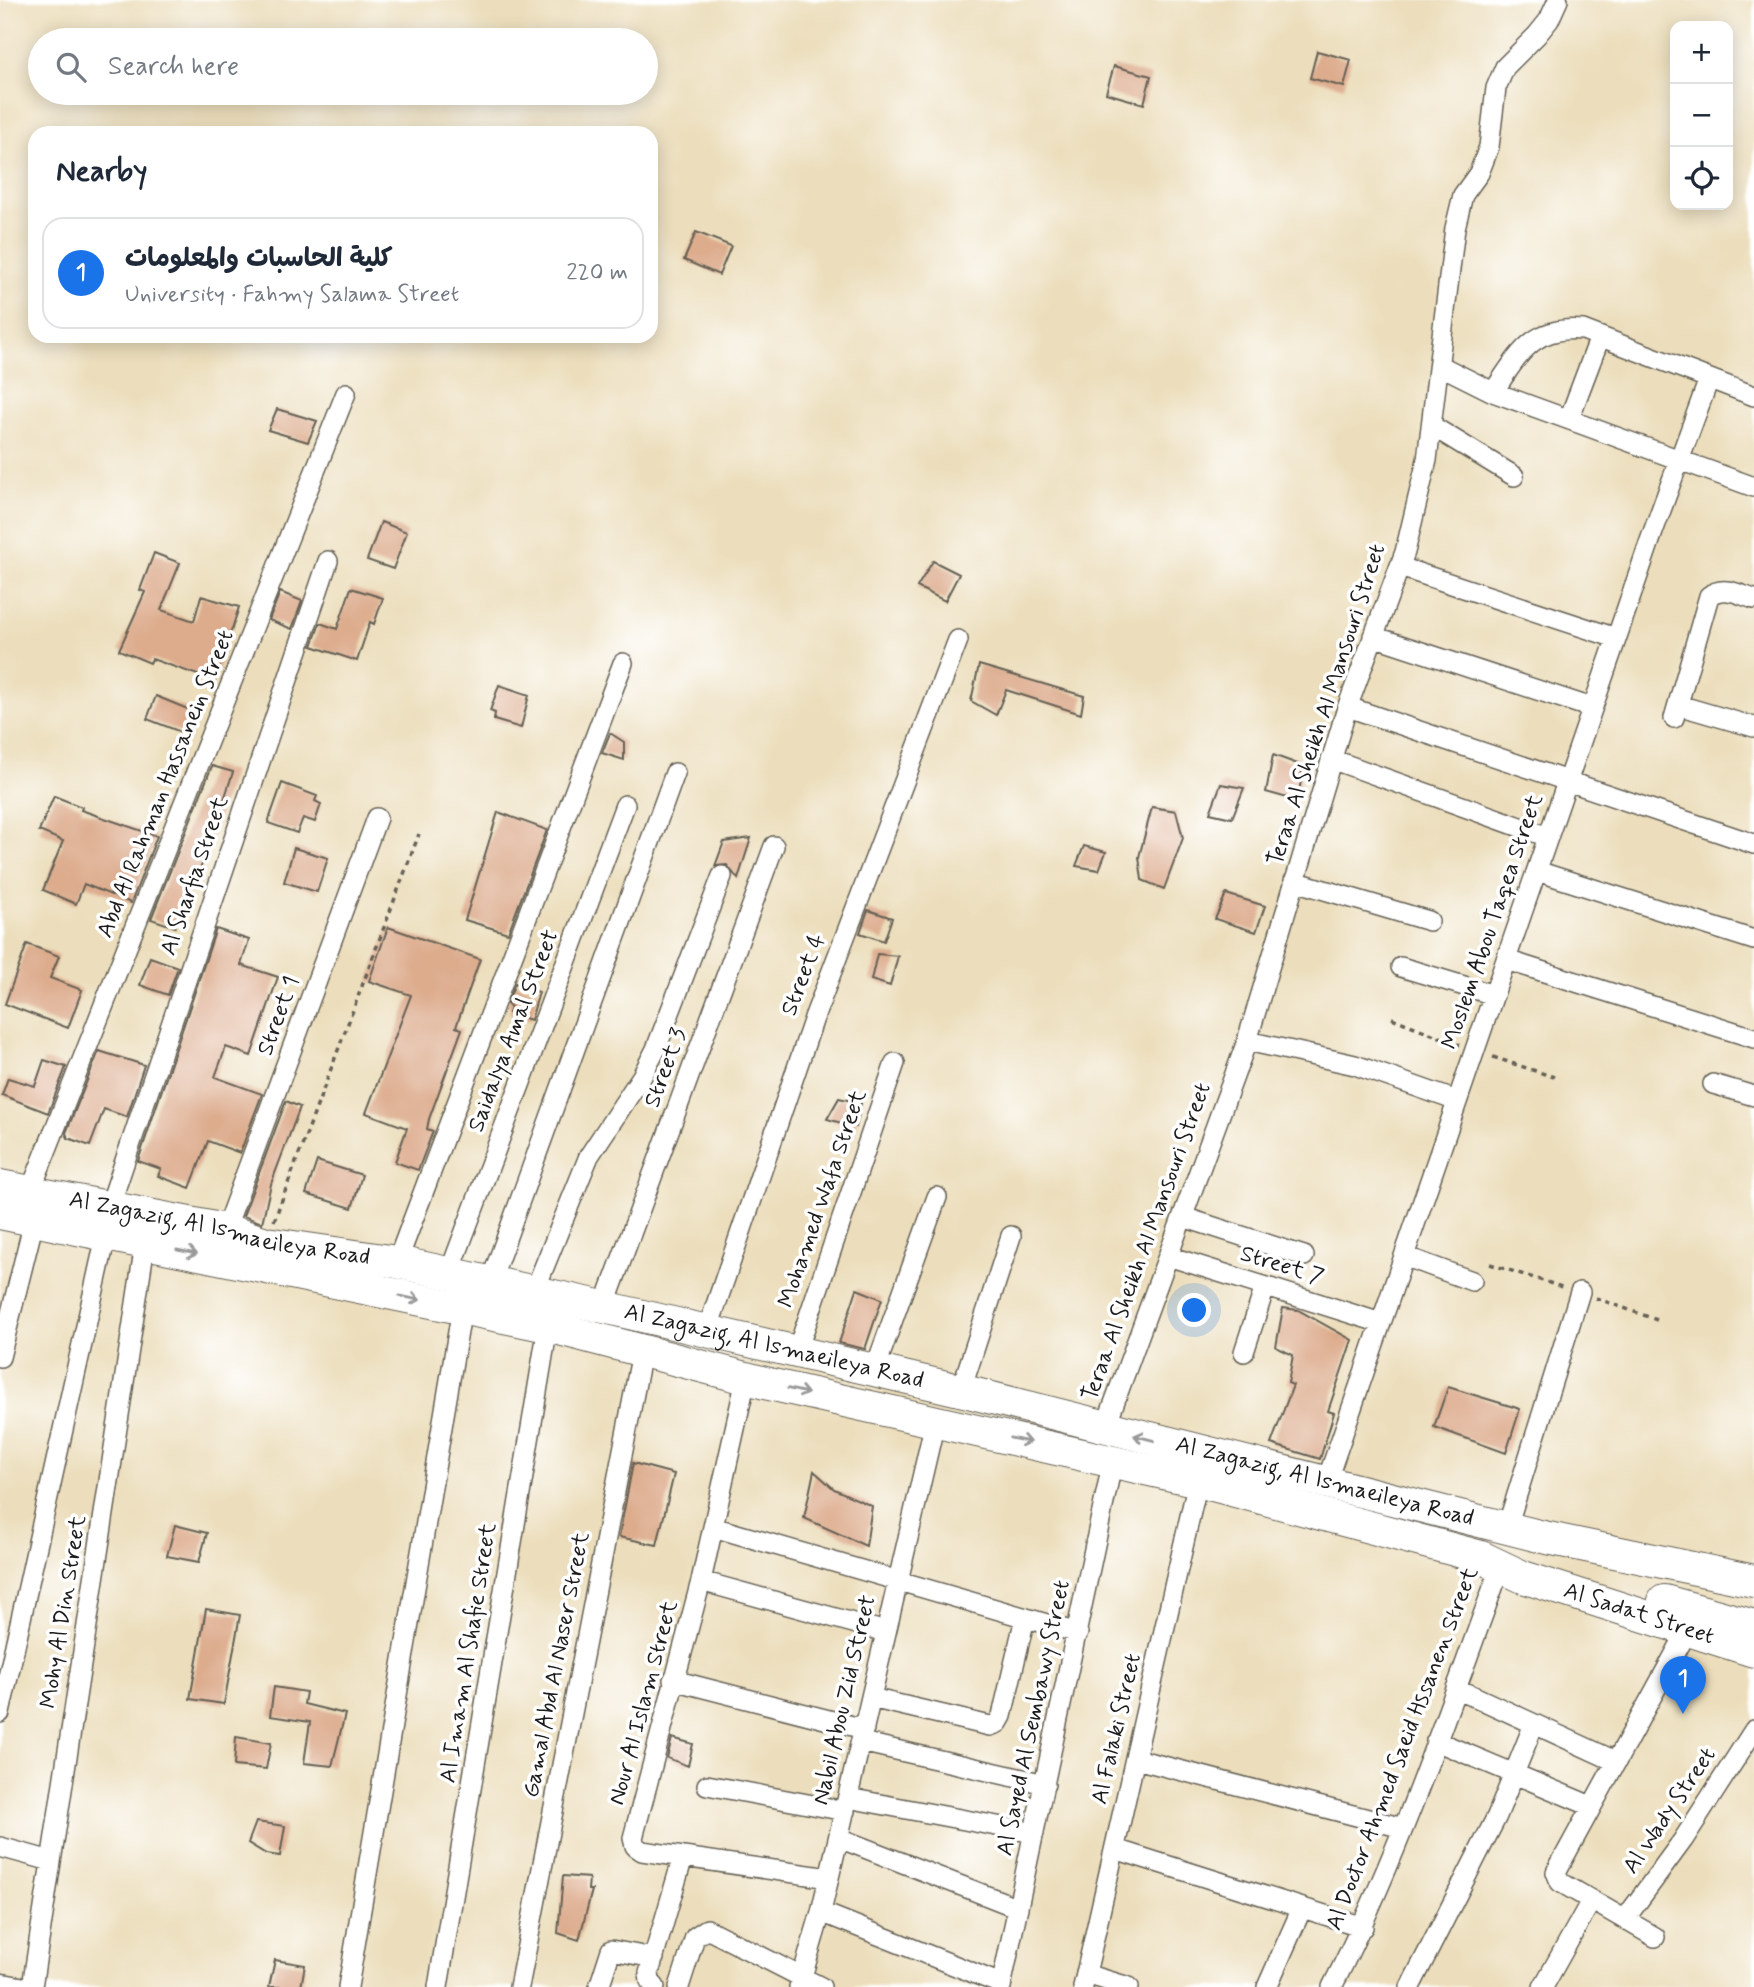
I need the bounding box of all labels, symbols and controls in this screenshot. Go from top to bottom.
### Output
map controls [1670,21,1733,210]
button: + [1670,21,1733,84]
search box [28,28,658,105]
icon: search [52,48,90,86]
text: Search here [108,50,239,84]
button: − [1670,84,1733,147]
button: locate [1670,147,1733,210]
text: Nearby [56,152,147,191]
text: كلية الحاسبات والمعلومات [125,242,393,276]
text: 1 [76,258,86,288]
text: 220 m [566,258,628,288]
text: University · Fahmy Salama Street [125,280,459,310]
street label: Teraa Al Sheikh Al Mansouri Street [1261,540,1393,870]
street label: Abd Al Rahman Hassanein Street [90,626,242,942]
street label: Moslem Abou Taqea Street [1435,790,1551,1054]
street label: Al Sharfia Street [154,792,236,959]
street label: Saidalya Amal Street [462,925,566,1136]
street label: Street 4 [775,930,833,1020]
street label: Street 1 [251,972,307,1060]
street label: Street 3 [638,1024,694,1112]
street label: Teraa Al Sheikh Al Mansouri Street [1075,1079,1219,1405]
street label: Mohamed Wafa Street [772,1086,875,1312]
street label: Al Zagazig, Al Ismaeileya Road [67,1185,372,1273]
street label: Street 7 [1236,1239,1328,1293]
one-way arrow [175,1246,198,1260]
one-way arrow [398,1291,421,1305]
your location [1177,1293,1211,1327]
street label: Al Zagazig, Al Ismaeileya Road [621,1297,927,1396]
one-way arrow [786,1385,808,1398]
street label: Al Zagazig, Al Ismaeileya Road [1172,1430,1477,1534]
one-way arrow [1133,1431,1156,1444]
one-way arrow [1008,1434,1031,1447]
street label: Mohy Al Din Street [34,1513,94,1711]
street label: Al Imam Al Shafie Street [434,1520,504,1785]
street label: Gamal Abd Al Naser Street [517,1529,598,1800]
street label: Al Doctor Ahmed Saeid Hssanen Street [1320,1563,1486,1935]
street label: Al Sadat Street [1560,1576,1718,1652]
street label: Al Sayed Al Sembawy Street [990,1577,1078,1859]
street label: Nabil Abou Zid Street [806,1592,884,1808]
street label: Nour Al Islam Street [602,1597,686,1808]
street label: Al Falaki Street [1085,1651,1149,1807]
pin: 1 [1660,1656,1706,1714]
street label: Al Wady Street [1617,1742,1723,1880]

